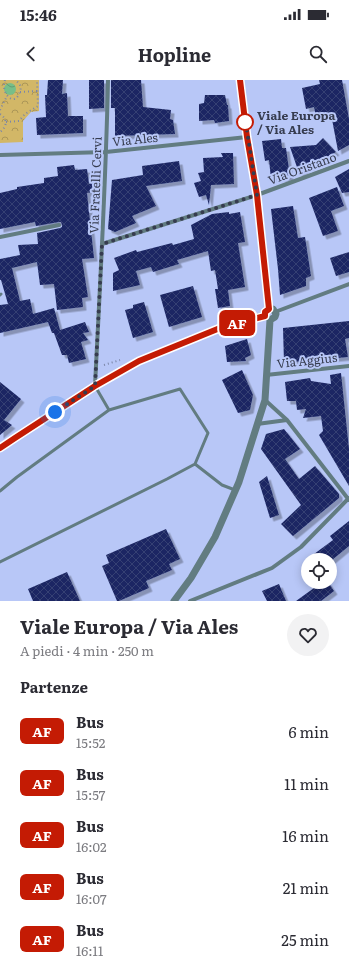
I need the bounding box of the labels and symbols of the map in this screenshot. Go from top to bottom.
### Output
place label: Viale Europa / Via Ales [257,106,335,138]
marker: Viale Europa / Via Ales [236,113,254,131]
street label: Via Ales [111,128,159,150]
street label: Via Fratelli Cervi [84,136,106,234]
street label: Via Oristano [265,147,339,189]
line badge: AF [219,310,255,336]
street label: Via Aggius [276,348,339,372]
your location [45,402,65,422]

